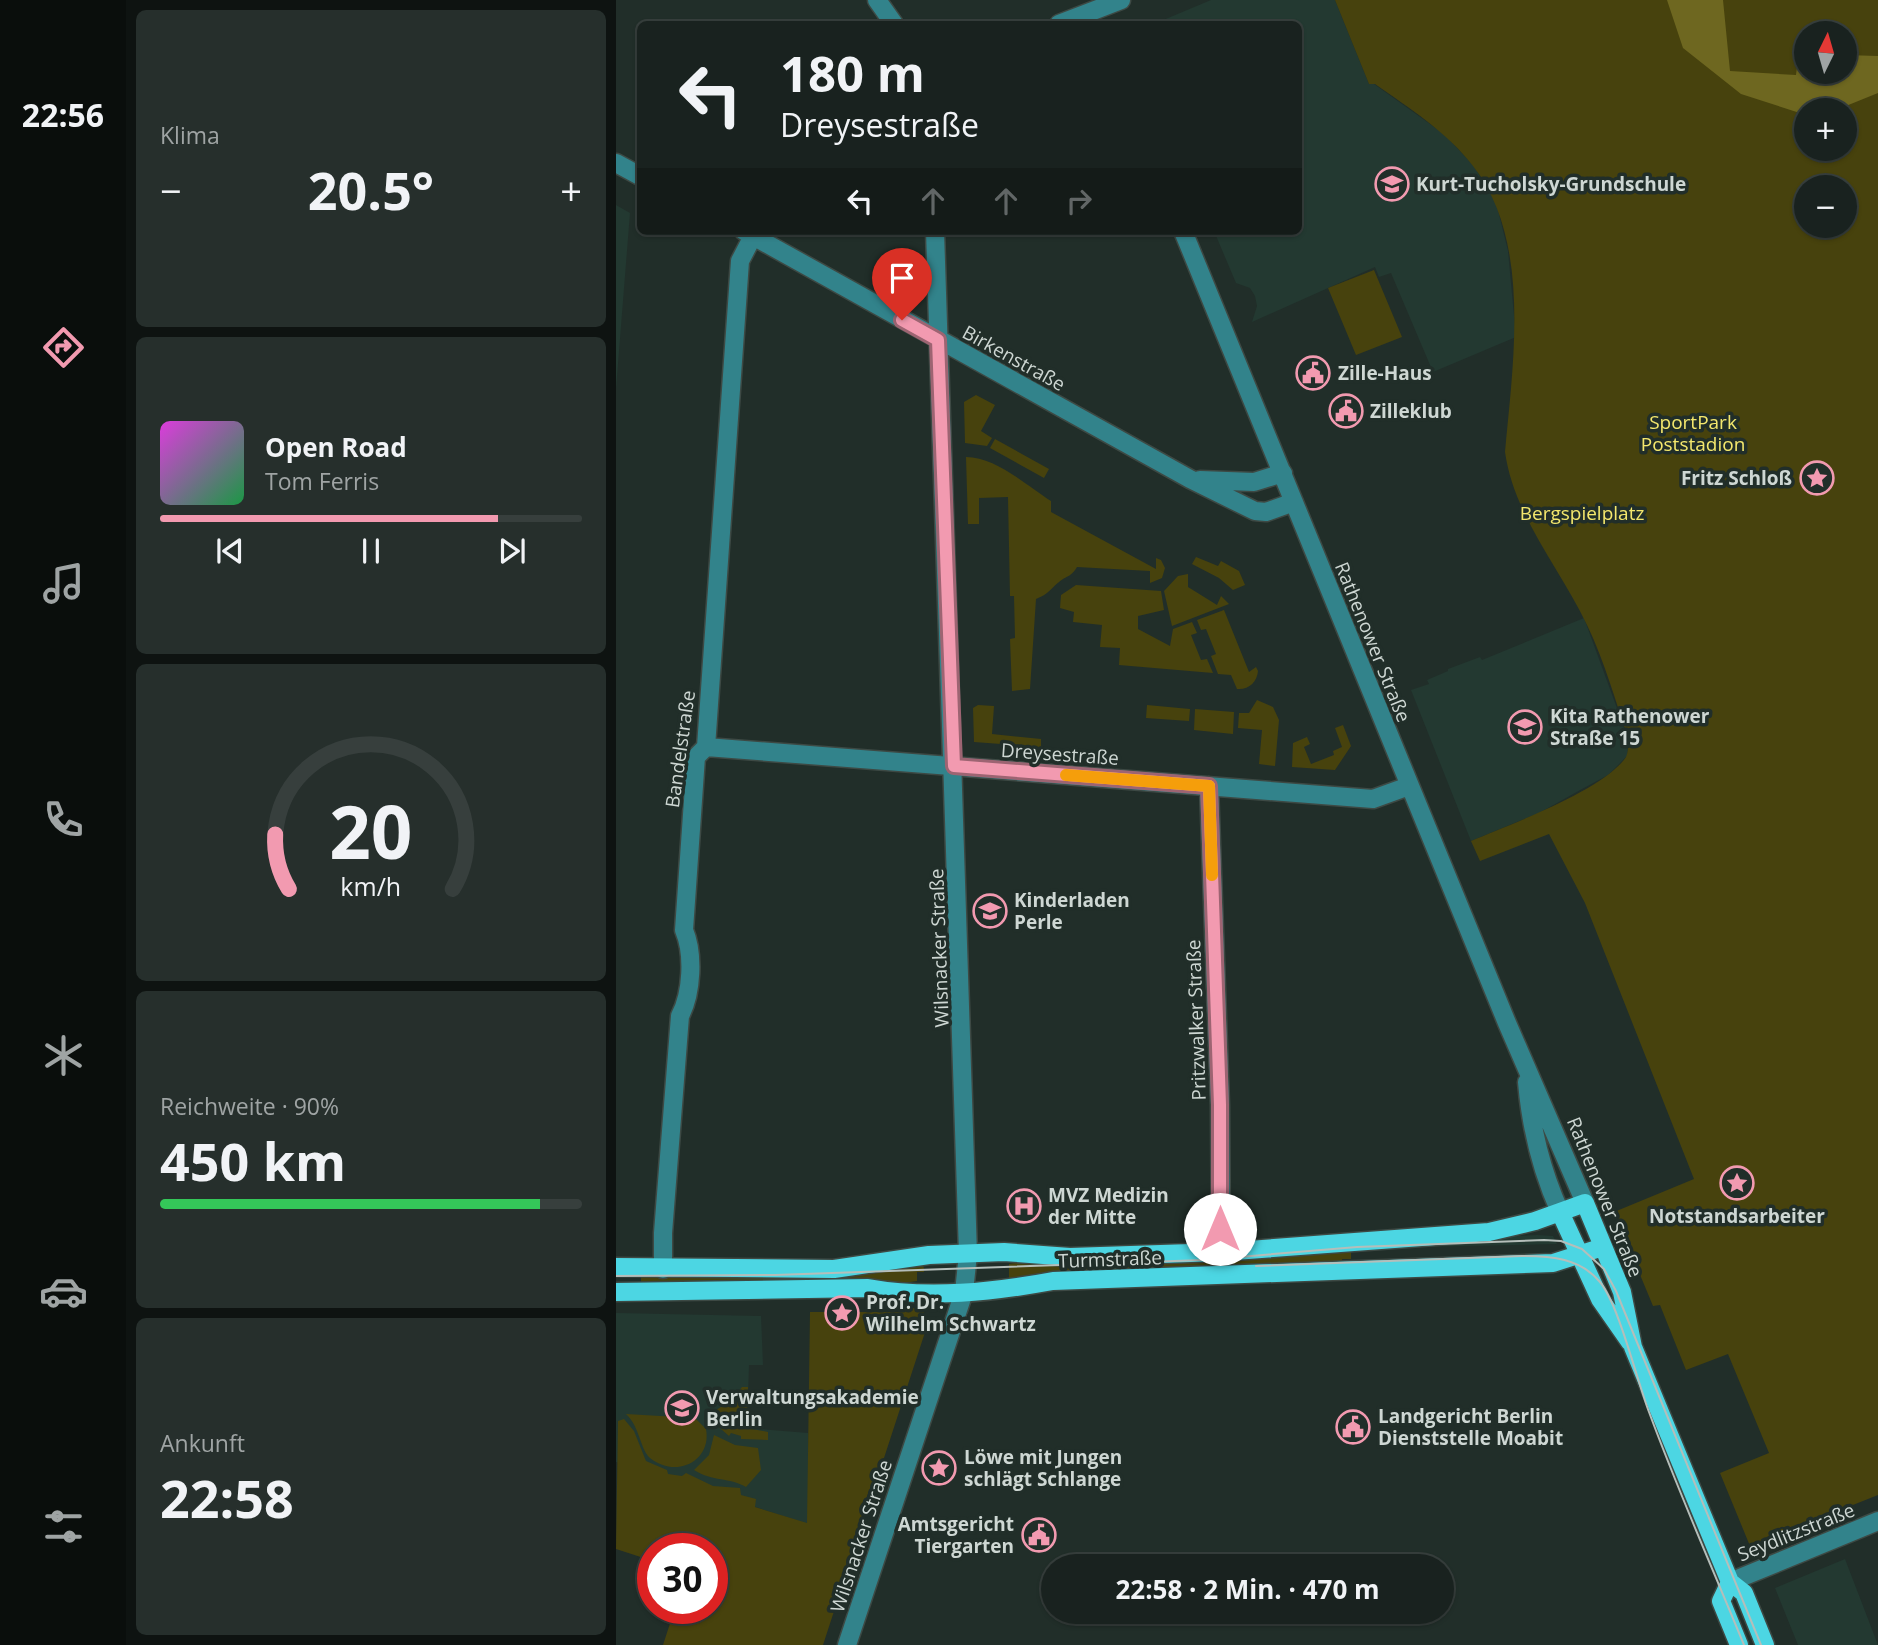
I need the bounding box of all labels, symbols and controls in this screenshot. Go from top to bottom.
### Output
north arrow [1794,21,1857,84]
map controls [1794,21,1857,238]
text: 180 m [780,40,925,106]
icon: left [665,49,756,140]
text: 22:56 [22,93,104,136]
button: + [1794,98,1857,161]
text: Dreysestraße [780,103,979,146]
text: Klima [160,119,220,151]
text: 20.5° [308,154,434,225]
text: − [160,164,182,216]
text: + [560,164,582,216]
school or university icon: Kurt-Tucholsky-Grundschule [1373,165,1411,203]
place label: Kurt-Tucholsky-Grundschule [1416,171,1686,197]
button: − [1794,175,1857,238]
icon: left [841,182,879,220]
icon: ahead [914,182,952,220]
icon: ahead [987,182,1025,220]
icon: right [1060,182,1098,220]
pin [872,248,932,320]
icon: arrive [883,259,921,297]
street label: Birkenstraße [958,319,1070,397]
icon: directions [39,323,88,372]
public building icon: Zille-Haus [1294,354,1332,392]
place label: Zille-Haus [1338,360,1432,386]
public building icon: Zilleklub [1327,392,1365,430]
place label: Zilleklub [1370,398,1452,424]
park label: SportPark Poststadion [1641,409,1745,457]
text: Open Road [265,429,407,465]
place icon: Fritz Schloß [1798,459,1836,497]
text: Tom Ferris [265,465,379,497]
place label: Fritz Schloß [1681,465,1792,491]
park label: Bergspielplatz [1520,500,1644,526]
icon: previous [211,532,249,570]
icon: pause [352,532,390,570]
icon: next [493,532,531,570]
street label: Rathenower Straße [1329,558,1417,726]
icon: music [39,559,88,608]
street label: Bandelstraße [659,689,701,809]
place label: Kita Rathenower Straße 15 [1550,703,1710,751]
school or university icon: Kita Rathenower Straße 15 [1506,708,1544,746]
street label: Dreysestraße [1000,737,1120,771]
text: 20 [329,781,413,880]
icon: phone [39,795,88,844]
text: km/h [341,868,401,902]
street label: Wilsnacker Straße [923,868,955,1028]
place label: Kinderladen Perle [1014,887,1130,935]
school or university icon: Kinderladen Perle [971,892,1009,930]
street label: Pritzwalker Straße [1180,939,1212,1101]
icon: climate [39,1031,88,1080]
text: Reichweite · 90% [160,1090,339,1122]
street label: Rathenower Straße [1561,1113,1649,1281]
text: 450 km [160,1125,346,1196]
place icon: Notstandsarbeiter [1718,1164,1756,1202]
place label: MVZ Medizin der Mitte [1048,1182,1169,1230]
hospital icon: MVZ Medizin der Mitte [1005,1187,1043,1225]
position arrow [1183,1192,1257,1266]
place label: Notstandsarbeiter [1649,1203,1825,1229]
street label: Turmstraße [1058,1244,1162,1274]
icon: car [39,1267,88,1316]
place label: Prof. Dr. Wilhelm Schwartz [866,1289,1036,1337]
place icon: Prof. Dr. Wilhelm Schwartz [823,1294,861,1332]
place label: Verwaltungsakademie Berlin [706,1384,919,1432]
school or university icon: Verwaltungsakademie Berlin [663,1389,701,1427]
place label: Landgericht Berlin Dienststelle Moabit [1378,1403,1563,1451]
public building icon: Landgericht Berlin Dienststelle Moabit [1334,1408,1372,1446]
text: Ankunft [160,1427,245,1459]
place label: Löwe mit Jungen schlägt Schlange [964,1444,1122,1492]
place icon: Löwe mit Jungen schlägt Schlange [920,1449,958,1487]
street label: Wilsnacker Straße [824,1456,898,1616]
text: 22:58 [160,1462,294,1533]
street label: Seydlitzstraße [1734,1497,1858,1567]
icon: filters [39,1502,88,1551]
place label: Amtsgericht Tiergarten [898,1511,1014,1559]
public building icon: Amtsgericht Tiergarten [1020,1516,1058,1554]
speed limit sign: 30 [637,1533,728,1624]
text: 22:58 · 2 Min. · 470 m [1115,1571,1380,1607]

